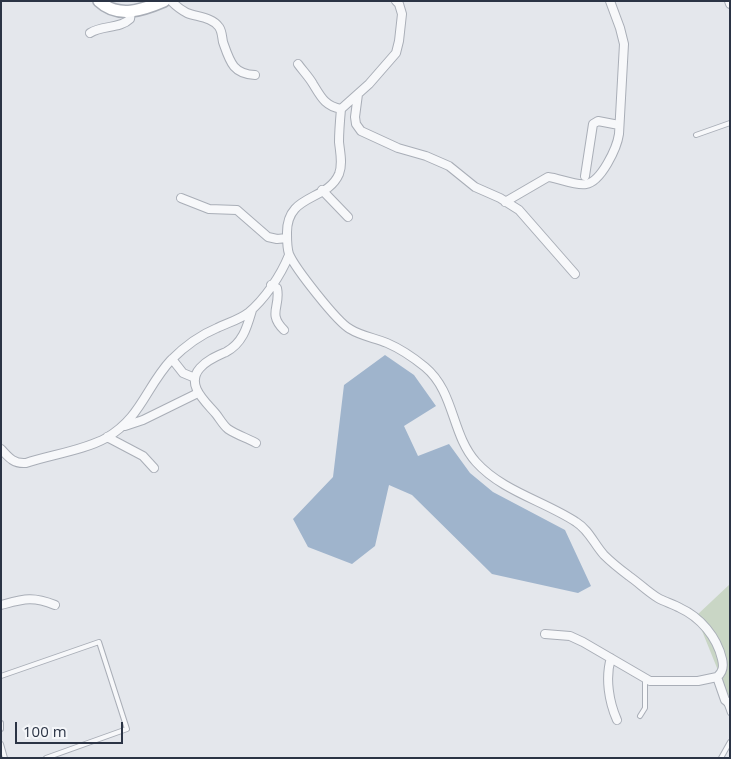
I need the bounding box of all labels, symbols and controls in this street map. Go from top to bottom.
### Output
scale bar [18,712,125,744]
text: 100 m [23,721,67,741]

